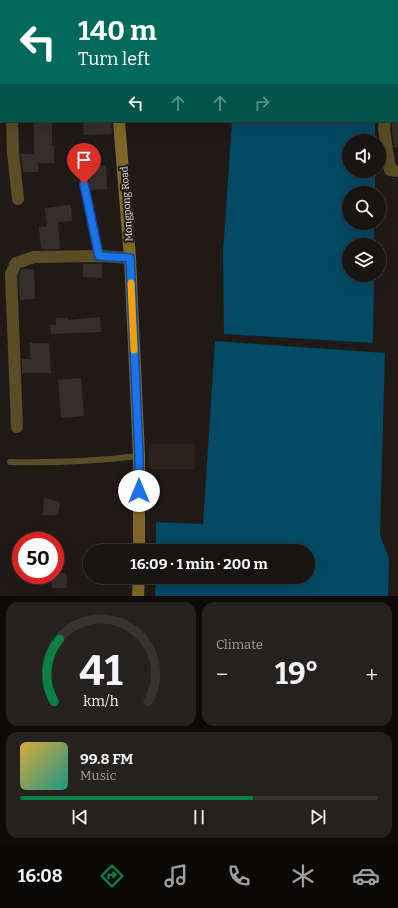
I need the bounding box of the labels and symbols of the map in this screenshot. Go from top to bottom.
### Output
pin [67,143,101,184]
street label: Mongpong Road [118,166,136,242]
position arrow [118,470,160,512]
speed limit sign: 50 [12,532,64,584]

